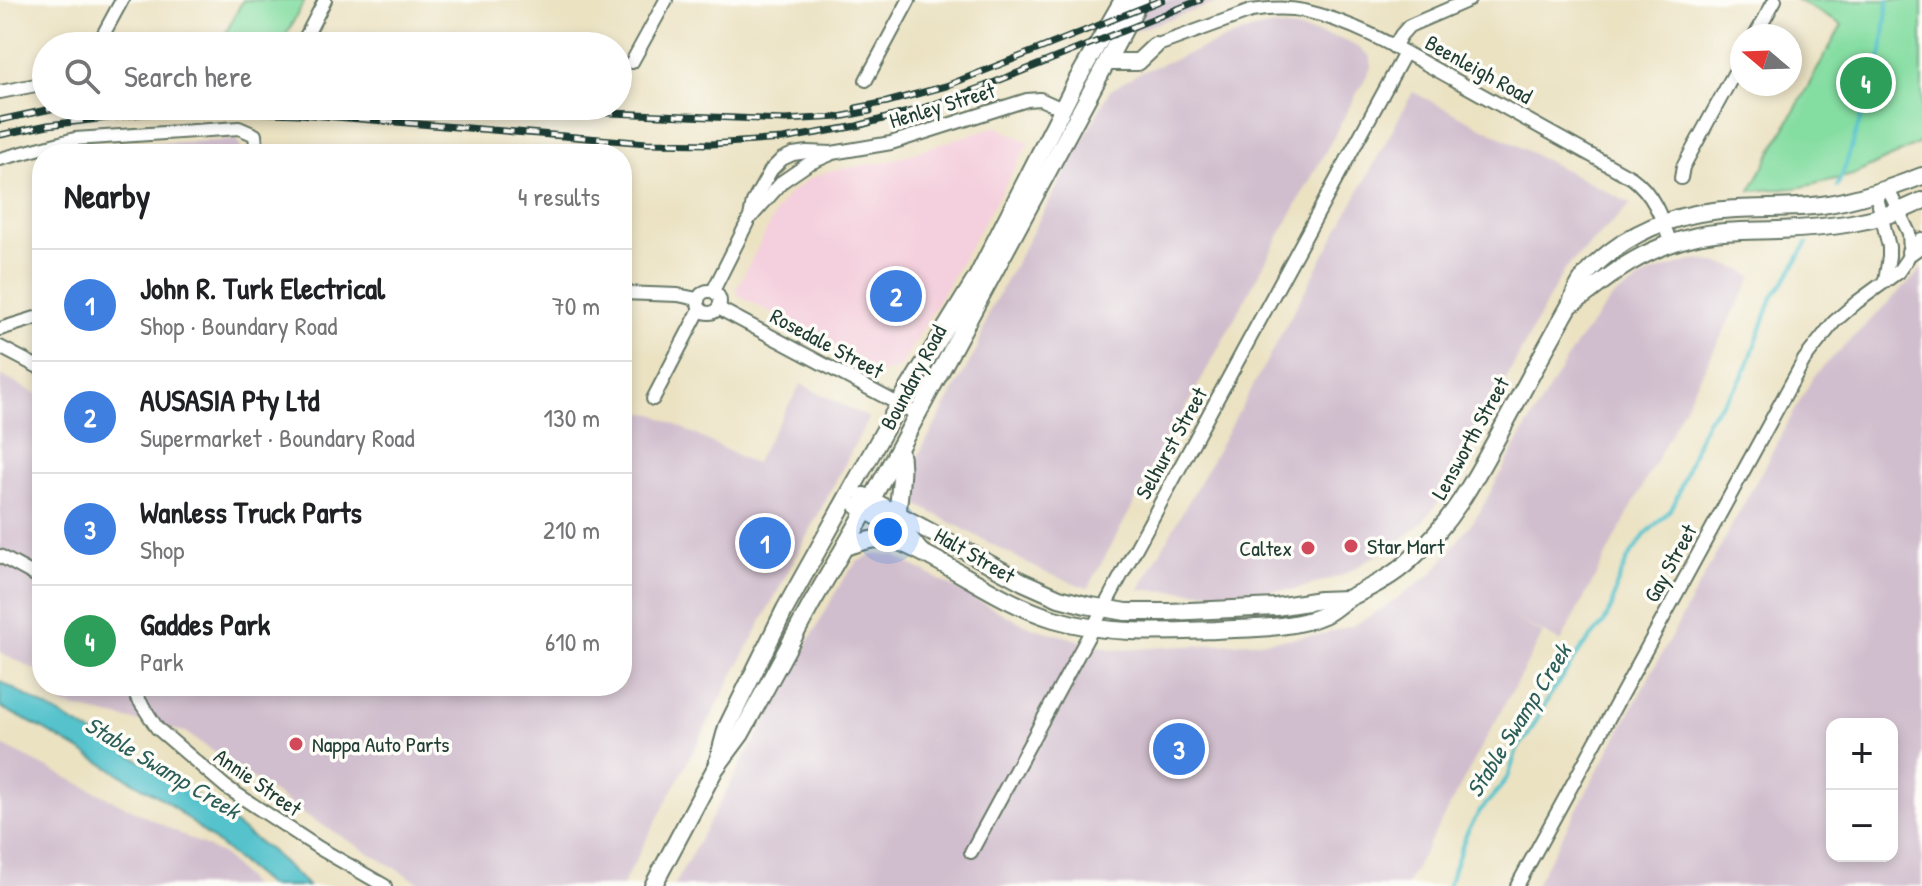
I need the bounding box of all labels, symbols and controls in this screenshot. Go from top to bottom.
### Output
north arrow [1730,24,1802,96]
street label: Beenleigh Road [1420,27,1538,111]
search box [32,32,632,120]
pin: 4 [1840,53,1892,113]
icon: search [60,54,104,98]
text: Search here [124,56,252,96]
street label: Henley Street [885,75,999,135]
text: Nearby [64,173,150,219]
text: 4 results [518,179,600,214]
pin: 2 [870,266,922,326]
text: John R. Turk Electrical [140,268,385,308]
text: 1 [85,288,95,323]
text: 70 m [552,288,600,323]
street label: Rosedale Street [765,301,889,386]
text: Shop · Boundary Road [140,308,337,343]
street label: Boundary Road [873,319,953,435]
street label: Lensworth Street [1424,371,1516,505]
text: AUSASIA Pty Ltd [140,380,319,420]
street label: Selhurst Street [1128,381,1214,504]
text: 2 [84,400,96,435]
text: 130 m [544,400,600,435]
text: Supermarket · Boundary Road [140,420,415,455]
text: Wanless Truck Parts [140,492,362,532]
text: 3 [84,512,96,547]
text: 210 m [543,512,600,547]
your location [868,512,908,552]
pin: 1 [739,513,791,573]
street label: Gay Street [1636,518,1704,607]
street label: Halt Street [929,520,1021,590]
place label: Star Mart [1367,531,1445,561]
text: Shop [140,532,184,567]
place label: Caltex [1239,533,1292,563]
marker: Star Mart [1342,537,1360,555]
marker: Caltex [1299,539,1317,557]
text: Gaddes Park [140,604,270,644]
text: 4 [85,624,95,659]
text: 610 m [545,624,600,659]
water label: Stable Swamp Creek [1458,636,1580,803]
text: Park [140,644,184,679]
water label: Stable Swamp Creek [79,708,248,828]
map controls [1826,718,1898,862]
button: + [1826,718,1898,790]
pin: 3 [1153,719,1205,779]
place label: Nappa Auto Parts [312,729,450,759]
marker: Nappa Auto Parts [287,735,305,753]
street label: Annie Street [208,741,308,823]
button: − [1826,790,1898,862]

